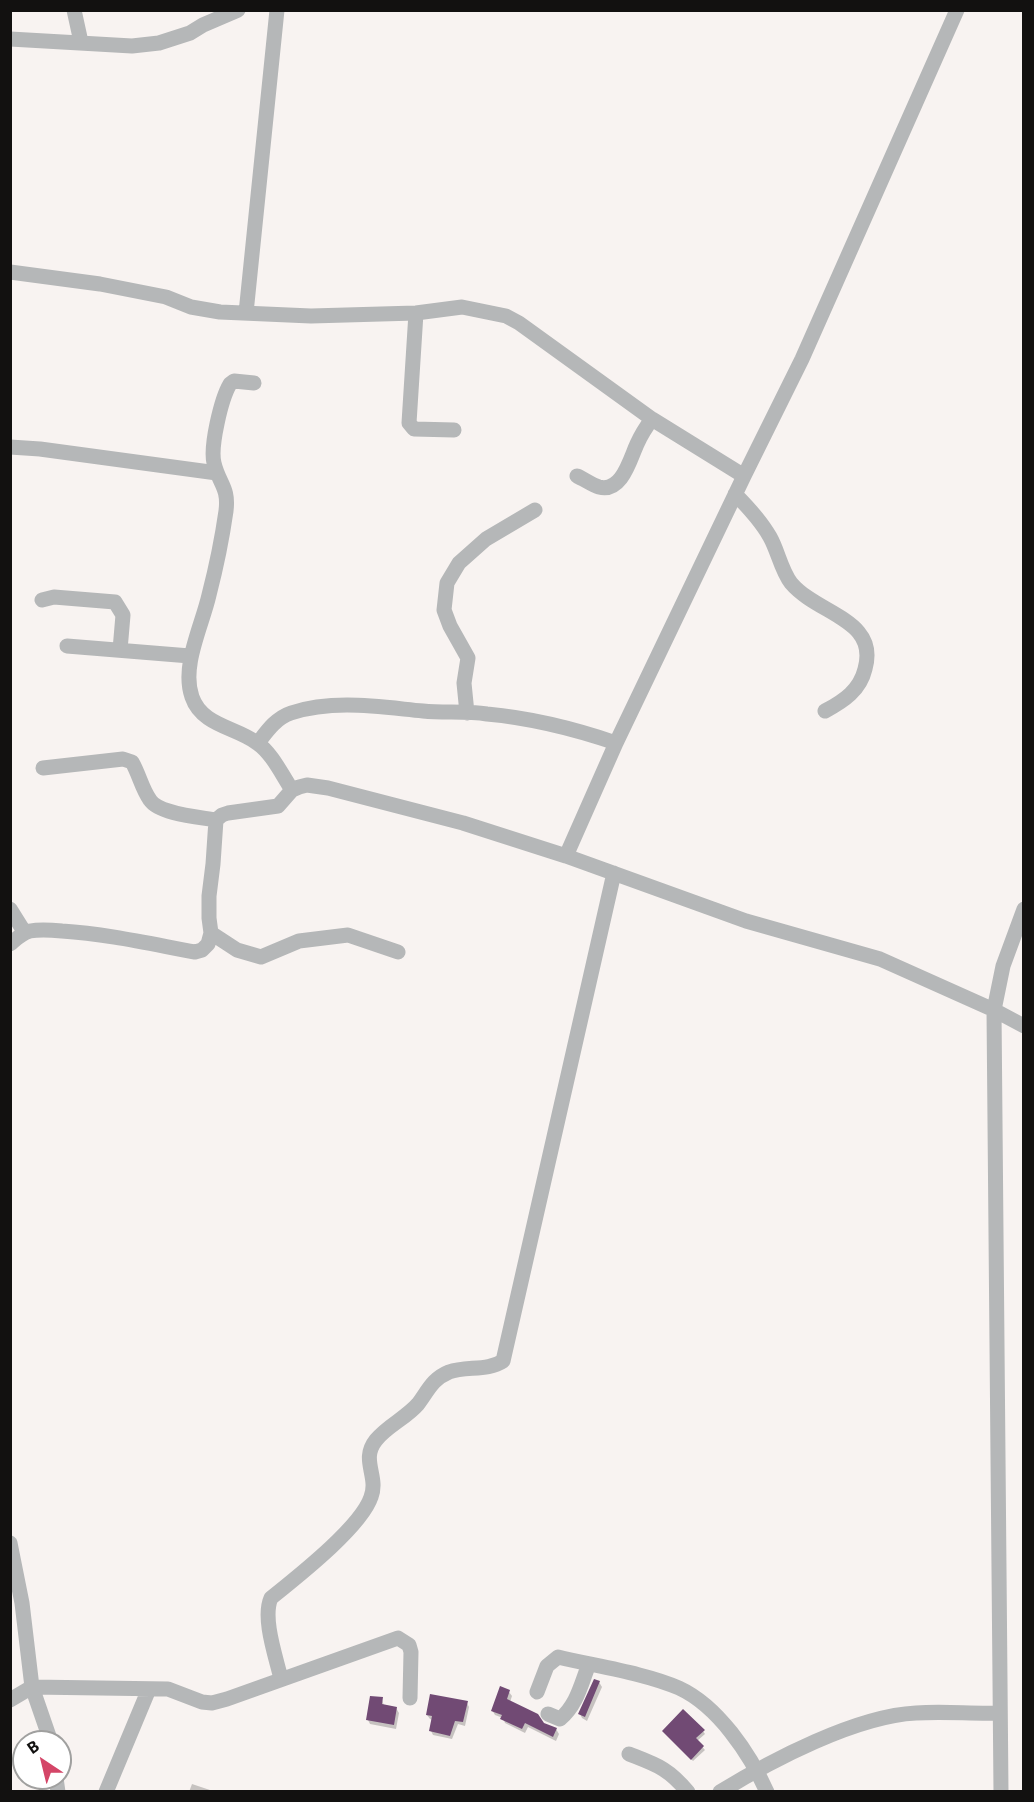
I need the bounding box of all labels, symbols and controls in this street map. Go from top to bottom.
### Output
north arrow [12,1730,72,1790]
text: B [22,1735,43,1759]

